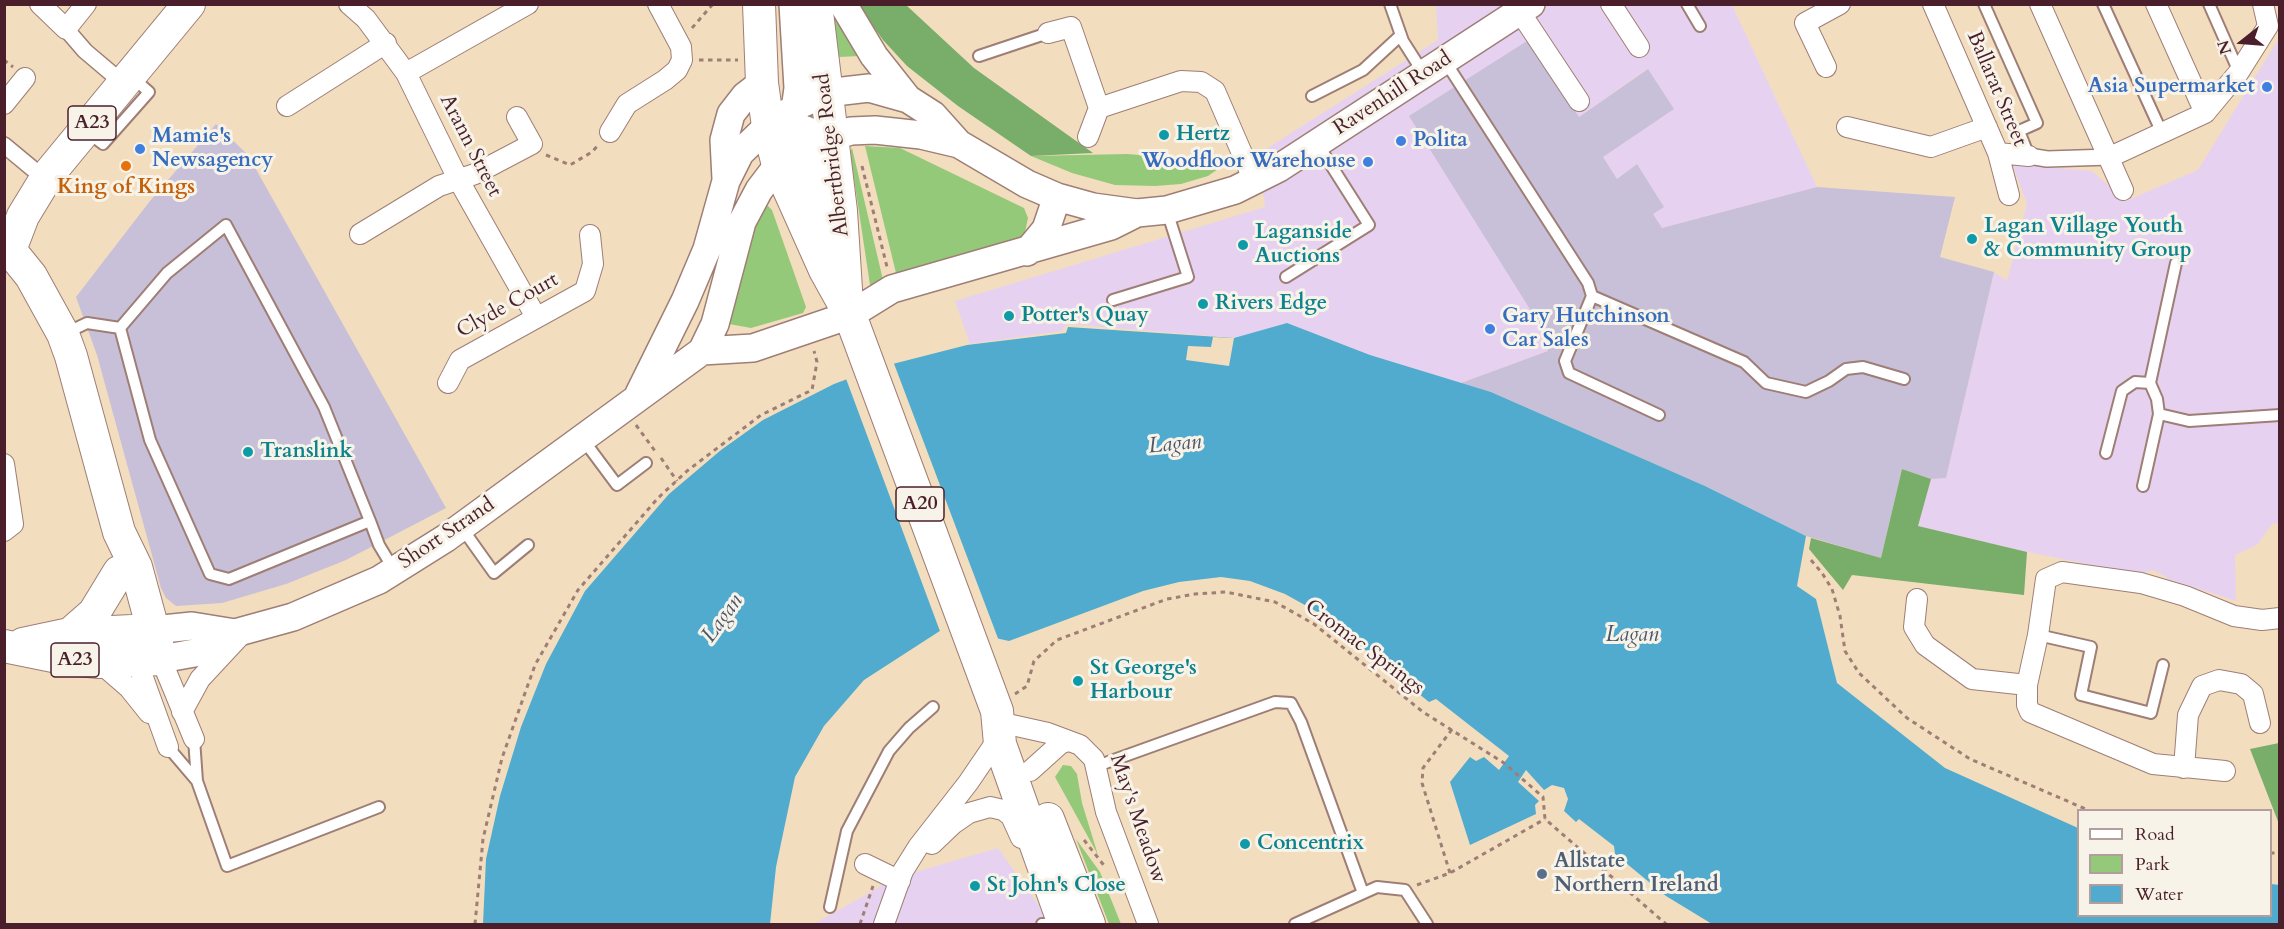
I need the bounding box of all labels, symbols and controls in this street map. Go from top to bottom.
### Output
north arrow [2212,12,2272,72]
street label: Ballarat Street [1960,28,2032,150]
text: N [2212,37,2237,57]
street label: Ravenhill Road [1329,46,1457,142]
street label: Albertbridge Road [810,72,856,238]
place label: Asia Supermarket [2088,74,2255,100]
marker: Asia Supermarket [2260,80,2274,94]
street label: Arann Street [433,91,507,201]
road number: A23 [68,106,116,140]
place label: Hertz [1176,122,1230,148]
place label: Mamie's Newsagency [152,124,273,174]
marker: Hertz [1157,128,1171,142]
place label: Polita [1413,128,1468,154]
marker: Polita [1394,134,1408,148]
marker: Mamie's Newsagency [133,142,147,156]
place label: Woodfloor Warehouse [1142,149,1356,175]
marker: Woodfloor Warehouse [1361,155,1375,169]
marker: King of Kings [119,159,133,173]
place label: King of Kings [57,175,195,201]
place label: Lagan Village Youth & Community Group [1984,214,2192,264]
place label: Laganside Auctions [1255,220,1352,270]
marker: Lagan Village Youth & Community Group [1965,232,1979,246]
marker: Laganside Auctions [1236,238,1250,252]
street label: Clyde Court [453,268,563,344]
place label: Rivers Edge [1215,291,1327,317]
marker: Rivers Edge [1196,297,1210,311]
place label: Potter's Quay [1021,303,1149,329]
place label: Gary Hutchinson Car Sales [1502,304,1670,354]
marker: Potter's Quay [1002,309,1016,323]
marker: Gary Hutchinson Car Sales [1483,322,1497,336]
water label: Lagan [1147,430,1203,460]
place label: Translink [260,439,353,465]
marker: Translink [241,445,255,459]
road number: A20 [896,487,944,521]
street label: Short Strand [394,493,500,575]
water label: Lagan [697,590,749,648]
street label: Cromac Springs [1299,595,1429,701]
water label: Lagan [1605,623,1659,649]
road number: A23 [51,643,99,677]
place label: St George's Harbour [1090,656,1197,706]
marker: St George's Harbour [1071,674,1085,688]
street label: May's Meadow [1103,751,1171,887]
legend [2077,809,2272,917]
text: Road [2135,822,2175,847]
place label: Concentrix [1257,831,1364,857]
marker: Concentrix [1238,837,1252,851]
place label: Allstate Northern Ireland [1554,849,1719,899]
text: Park [2135,852,2170,877]
marker: Allstate Northern Ireland [1535,867,1549,881]
place label: St John's Close [987,873,1126,899]
marker: St John's Close [968,879,982,893]
text: Water [2135,882,2183,907]

